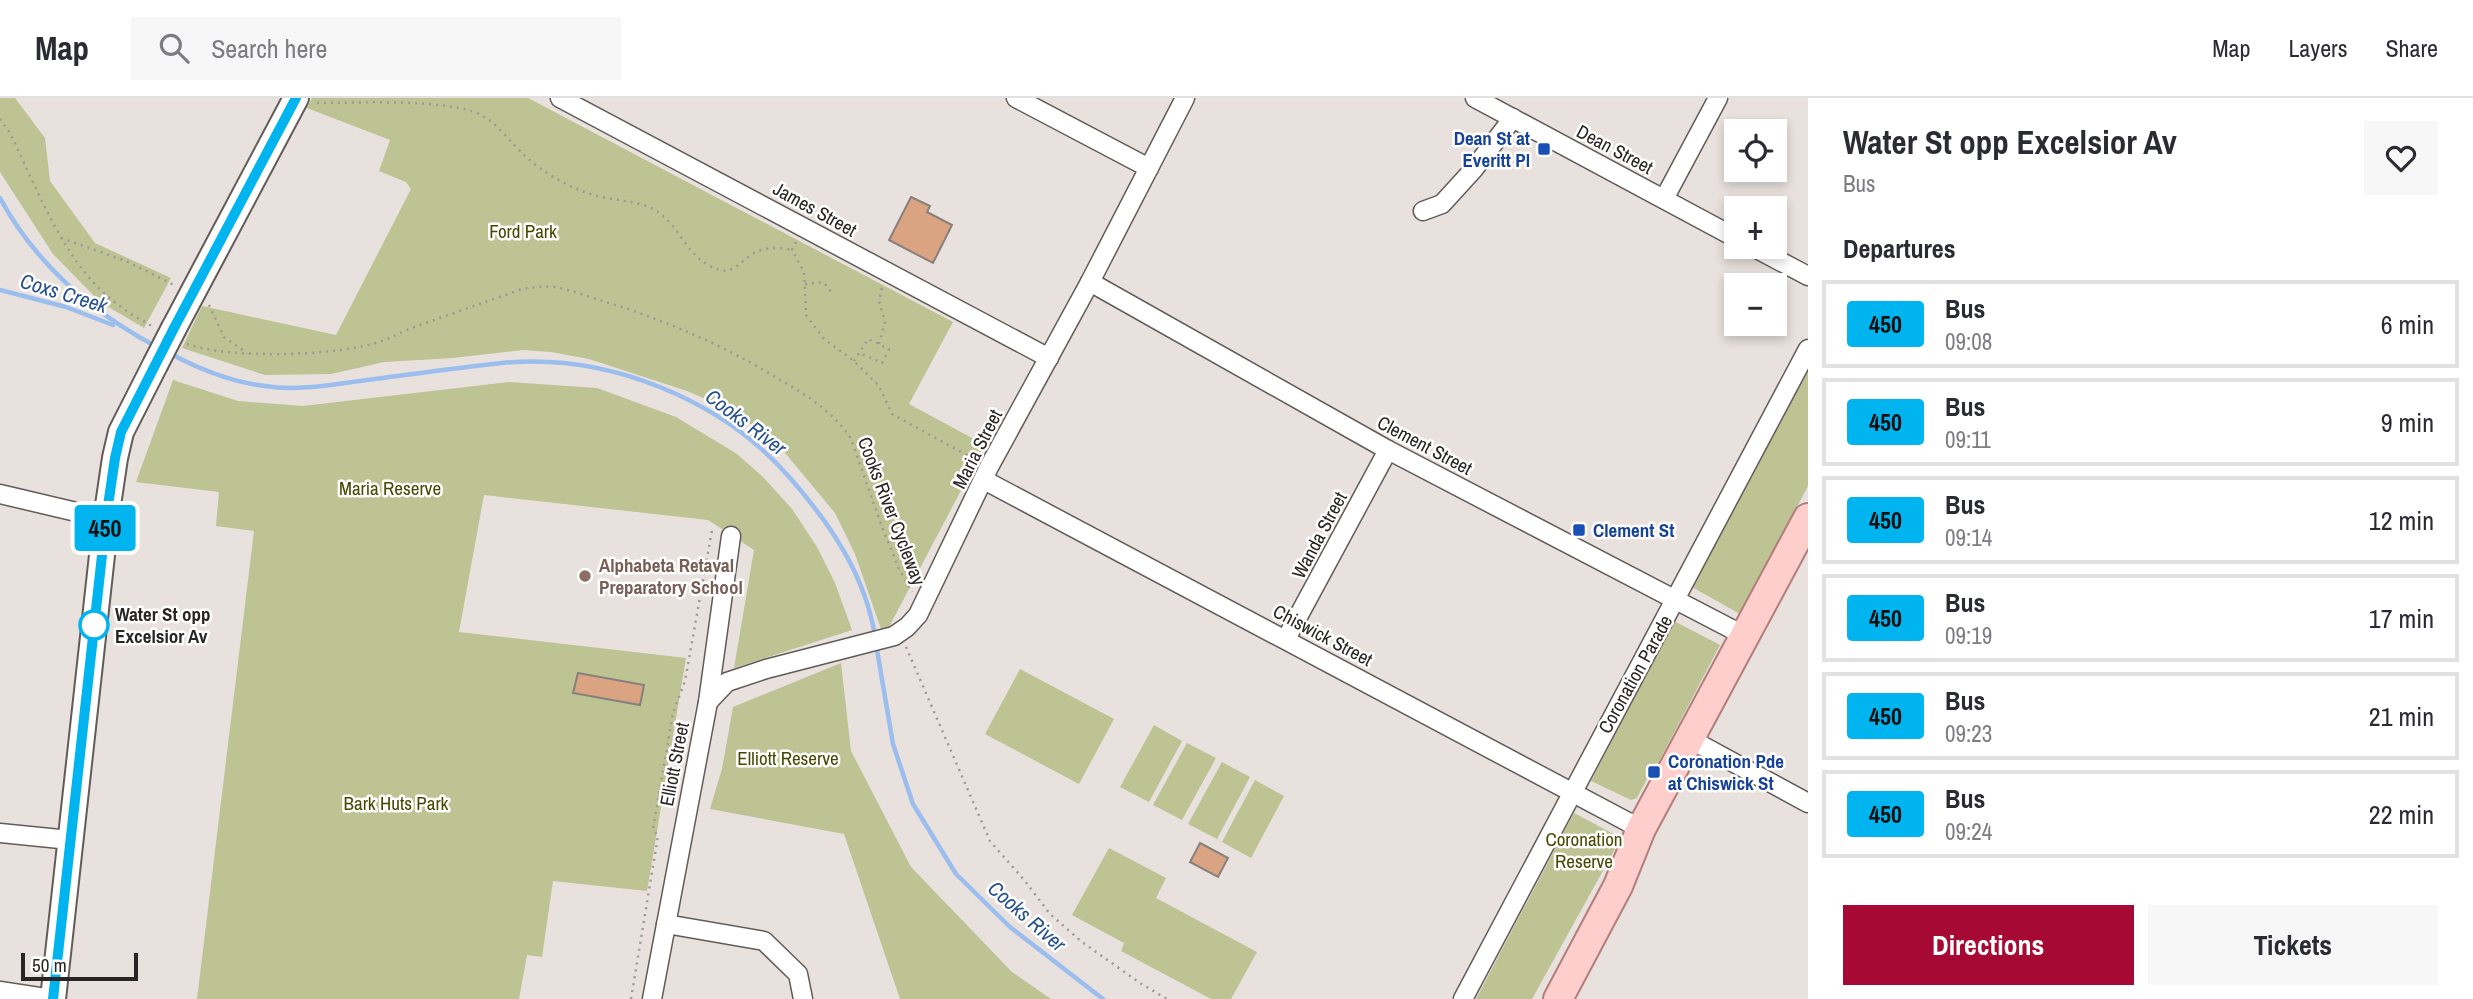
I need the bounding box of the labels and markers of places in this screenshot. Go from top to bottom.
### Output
place label: Dean St at Everitt Pl [1454,125,1530,173]
marker: Dean St at Everitt Pl [1536,141,1552,157]
place label: Clement St [1593,517,1674,543]
marker: Clement St [1571,522,1587,538]
place label: Alphabeta Retaval Preparatory School [599,552,743,600]
marker: Alphabeta Retaval Preparatory School [577,568,593,584]
place label: Water St opp Excelsior Av [115,601,211,649]
marker: Water St opp Excelsior Av [79,610,109,640]
place label: Coronation Pde at Chiswick St [1668,748,1784,796]
marker: Coronation Pde at Chiswick St [1646,764,1662,780]

